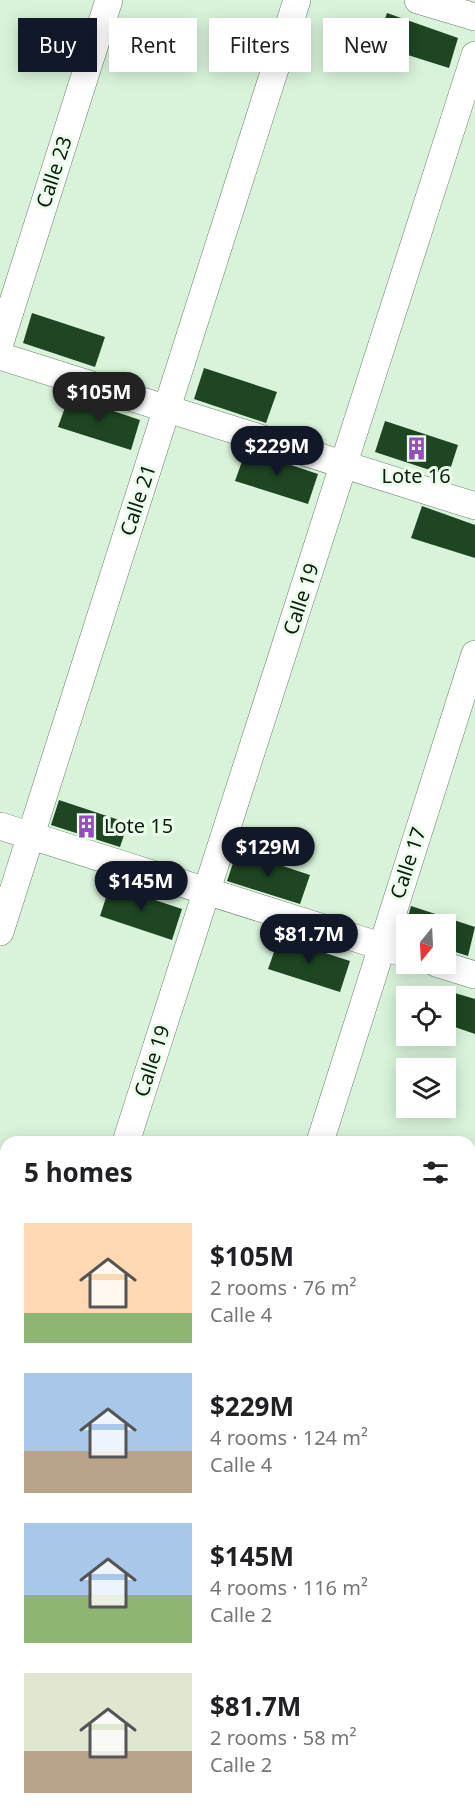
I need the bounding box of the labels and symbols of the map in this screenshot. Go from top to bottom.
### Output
street label: Calle 23 [29,133,78,211]
pin: $105M [57,372,141,423]
pin: $229M [235,426,319,477]
building icon: Lote 16 [403,435,429,461]
street label: Calle 21 [113,461,162,539]
place label: Lote 16 [381,462,451,489]
street label: Calle 19 [276,560,325,638]
place label: Lote 15 [104,812,173,839]
building icon: Lote 15 [73,813,99,839]
street label: Calle 17 [383,824,432,902]
pin: $129M [226,827,310,878]
pin: $145M [99,861,183,912]
pin: $81.7M [260,914,358,965]
north arrow [396,914,456,974]
street label: Calle 19 [127,1022,176,1100]

